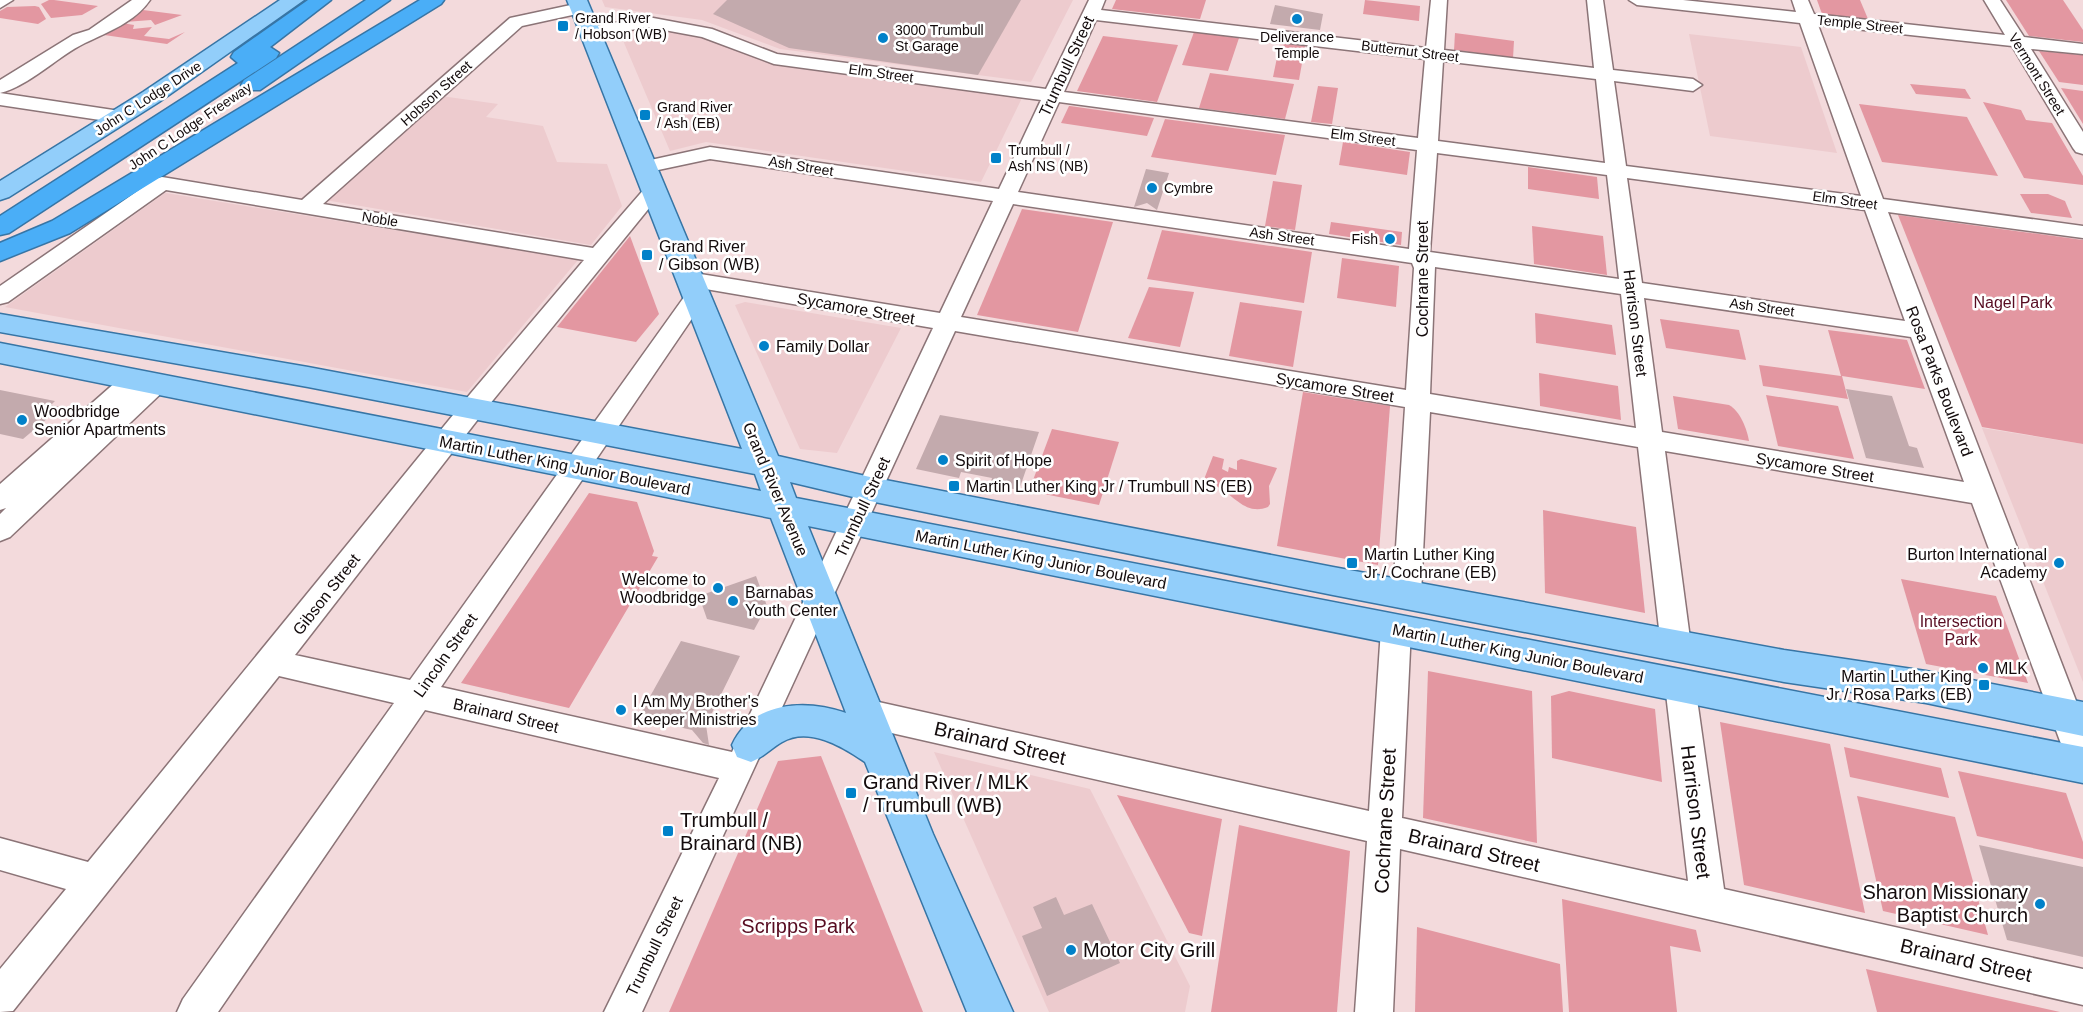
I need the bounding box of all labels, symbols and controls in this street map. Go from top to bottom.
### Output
place label: Grand River / Hobson (WB) [575,10,667,42]
marker: Deliverance Temple [1290,12,1304,26]
street label: Temple Street [1816,12,1904,36]
street label: Trumbull Street [1036,13,1097,119]
marker: Grand River / Hobson (WB) [556,19,570,33]
place label: 3000 Trumbull St Garage [895,22,984,54]
place label: Deliverance Temple [1260,29,1334,61]
street label: Vermont Street [2005,30,2069,118]
marker: 3000 Trumbull St Garage [876,31,890,45]
street label: Butternut Street [1360,37,1460,65]
street label: John C Lodge Drive [92,57,204,138]
street label: Hobson Street [397,57,475,129]
street label: Elm Street [848,61,915,85]
street label: John C Lodge Freeway [126,79,254,173]
place label: Grand River / Ash (EB) [657,99,733,131]
marker: Grand River / Ash (EB) [638,108,652,122]
street label: Elm Street [1330,125,1397,149]
place label: Trumbull / Ash NS (NB) [1008,142,1088,174]
marker: Trumbull / Ash NS (NB) [989,151,1003,165]
street label: Ash Street [767,153,835,179]
place label: Cymbre [1164,180,1213,196]
marker: Cymbre [1145,181,1159,195]
street label: Elm Street [1812,188,1879,212]
street label: Noble [361,208,400,230]
street label: Cochrane Street [1414,220,1431,337]
street label: Ash Street [1249,224,1316,248]
place label: Fish [1352,231,1378,247]
marker: Fish [1383,232,1397,246]
place label: Grand River / Gibson (WB) [659,238,759,273]
marker: Grand River / Gibson (WB) [640,248,654,262]
street label: Harrison Street [1621,269,1651,378]
street label: Sycamore Street [796,290,917,327]
park label: Nagel Park [1973,294,2054,311]
street label: Ash Street [1729,295,1796,319]
street label: Rosa Parks Boulevard [1903,304,1976,459]
place label: Family Dollar [776,338,870,355]
marker: Family Dollar [757,339,771,353]
street label: Sycamore Street [1275,370,1396,405]
place label: Woodbridge Senior Apartments [34,403,166,438]
marker: Woodbridge Senior Apartments [15,413,29,427]
street label: Grand River Avenue [740,420,811,559]
street label: Martin Luther King Junior Boulevard [438,433,692,498]
street label: Sycamore Street [1755,450,1876,485]
place label: Spirit of Hope [955,452,1052,469]
marker: Spirit of Hope [936,453,950,467]
street label: Trumbull Street [832,454,893,560]
place label: Martin Luther King Jr / Trumbull NS (EB) [966,478,1252,495]
marker: Martin Luther King Jr / Trumbull NS (EB) [947,479,961,493]
street label: Martin Luther King Junior Boulevard [914,527,1168,592]
place label: Martin Luther King Jr / Cochrane (EB) [1364,546,1496,581]
place label: Burton International Academy [1907,546,2047,581]
street label: Gibson Street [290,550,364,638]
marker: Martin Luther King Jr / Cochrane (EB) [1345,556,1359,570]
marker: Burton International Academy [2052,556,2066,570]
place label: Welcome to Woodbridge [620,571,706,606]
marker: Welcome to Woodbridge [711,581,725,595]
place label: Barnabas Youth Center [745,584,838,619]
marker: Barnabas Youth Center [726,594,740,608]
street label: Lincoln Street [410,610,481,700]
park label: Intersection Park [1920,613,2002,648]
street label: Martin Luther King Junior Boulevard [1391,621,1645,686]
place label: MLK [1995,660,2028,677]
marker: MLK [1976,661,1990,675]
place label: Martin Luther King Jr / Rosa Parks (EB) [1826,668,1972,703]
marker: Martin Luther King Jr / Rosa Parks (EB) [1977,678,1991,692]
place label: I Am My Brother's Keeper Ministries [633,693,759,728]
street label: Brainard Street [452,695,561,736]
marker: I Am My Brother's Keeper Ministries [614,703,628,717]
street label: Brainard Street [932,717,1068,769]
street label: Harrison Street [1677,744,1715,881]
street label: Cochrane Street [1370,747,1400,894]
place label: Grand River / MLK / Trumbull (WB) [863,771,1029,816]
marker: Grand River / MLK / Trumbull (WB) [844,786,858,800]
place label: Trumbull / Brainard (NB) [680,809,802,854]
marker: Trumbull / Brainard (NB) [661,824,675,838]
street label: Brainard Street [1406,824,1542,876]
place label: Sharon Missionary Baptist Church [1862,881,2028,926]
street label: Trumbull Street [623,893,686,999]
marker: Sharon Missionary Baptist Church [2033,897,2047,911]
park label: Scripps Park [741,915,856,937]
street label: Brainard Street [1898,934,2034,986]
place label: Motor City Grill [1083,939,1215,961]
marker: Motor City Grill [1064,943,1078,957]

